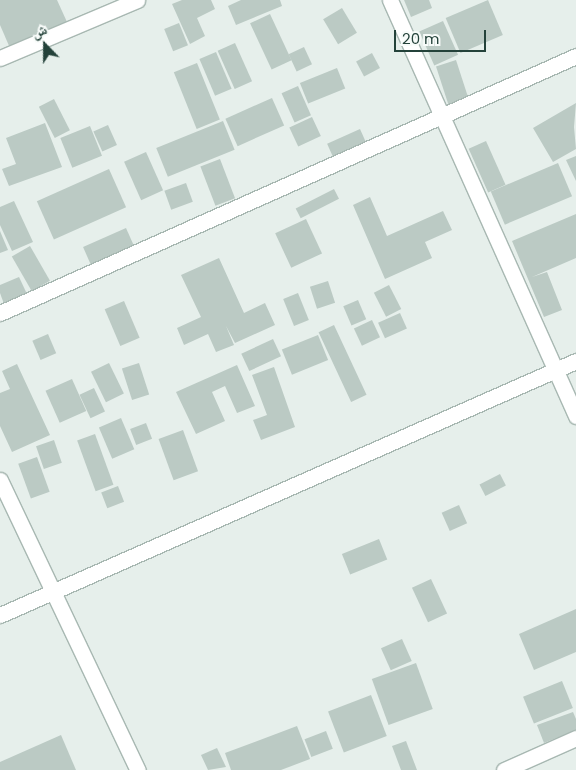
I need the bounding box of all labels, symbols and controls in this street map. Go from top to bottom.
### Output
text: ش [29,19,50,43]
north arrow [20,20,70,70]
scale bar [396,20,488,52]
text: 20 m [402,28,440,49]

